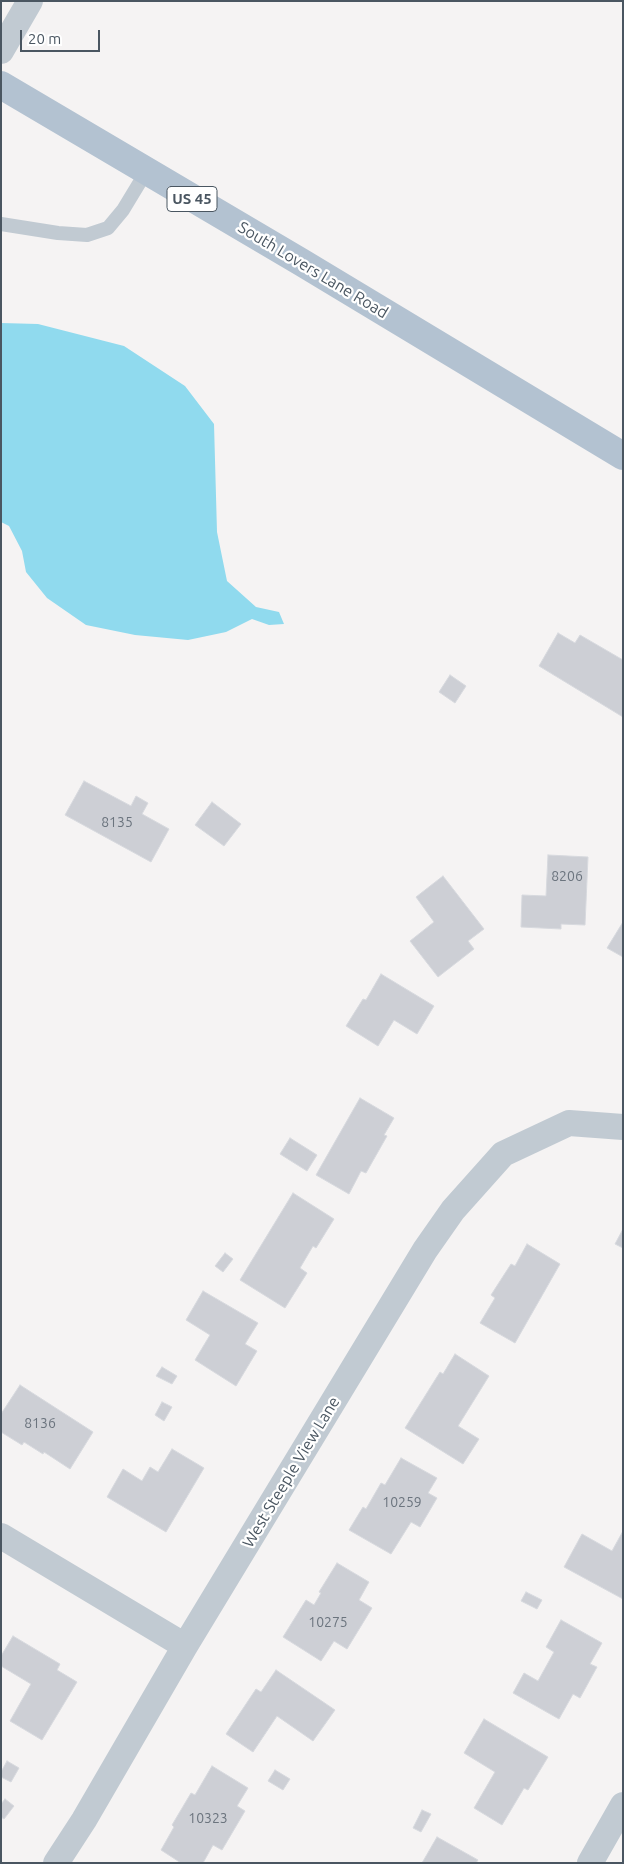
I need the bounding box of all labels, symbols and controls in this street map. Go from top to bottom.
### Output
scale bar [22,20,102,52]
text: 20 m [28,30,61,47]
road number: US 45 [167,186,217,212]
street label: South Lovers Lane Road [235,218,391,322]
house number: 8135 [101,814,133,830]
house number: 8206 [551,868,583,884]
street label: West Steeple View Lane [238,1393,344,1551]
house number: 8136 [24,1415,56,1431]
house number: 10259 [382,1494,422,1510]
house number: 10275 [308,1614,348,1630]
house number: 10323 [188,1810,228,1826]

